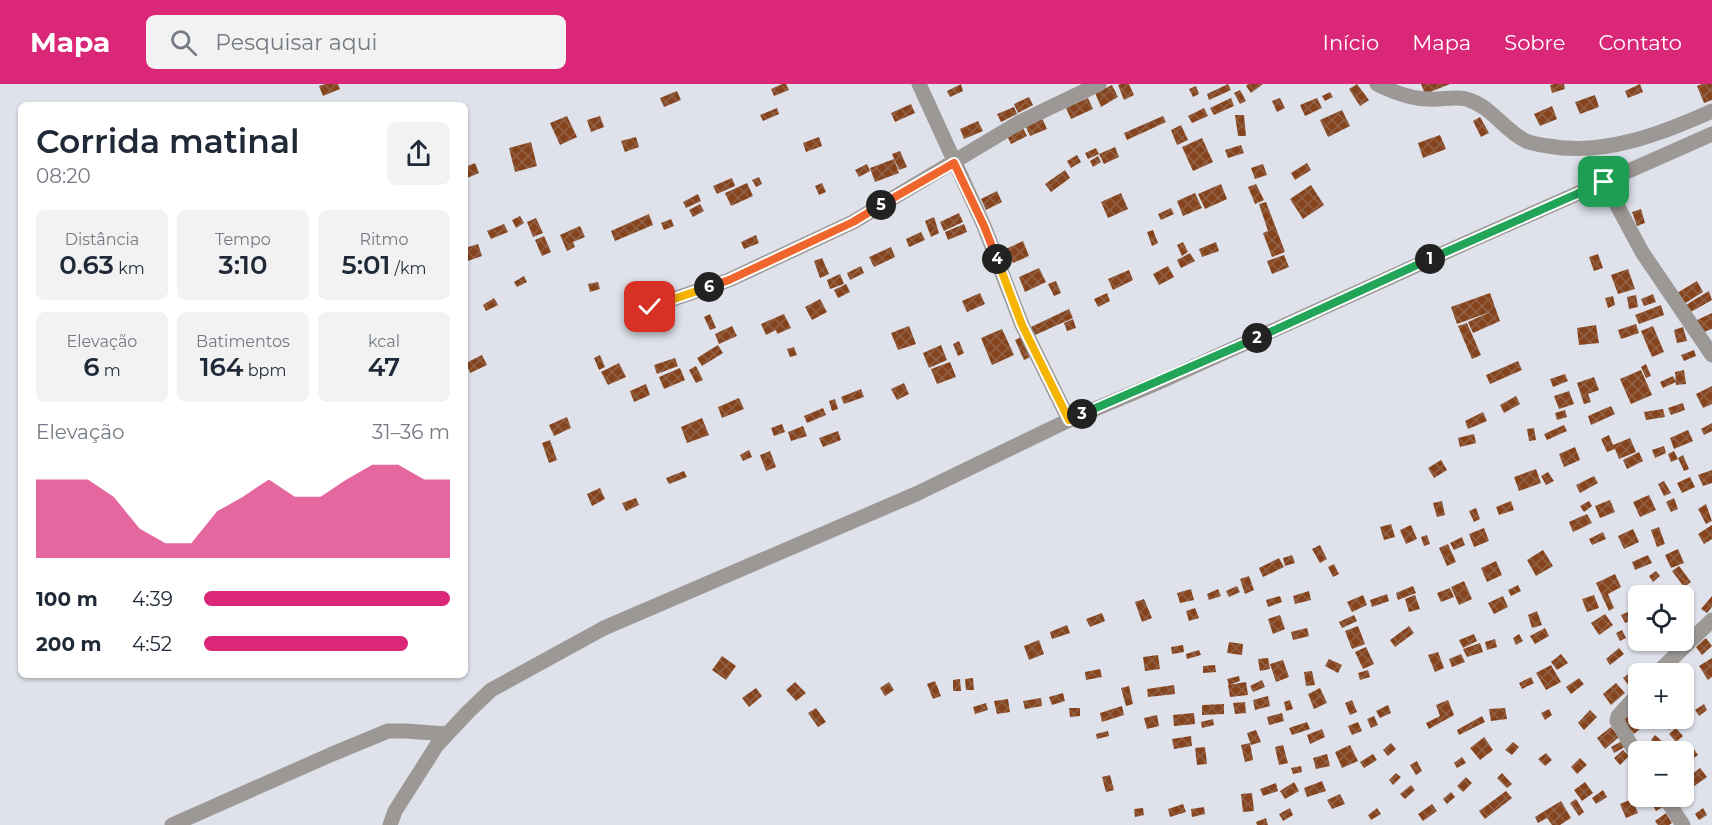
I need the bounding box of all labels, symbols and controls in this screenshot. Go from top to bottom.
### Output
search box [146,15,566,69]
text: Mapa [30,25,110,59]
icon: search [167,26,200,59]
text: Pesquisar aqui [215,29,377,56]
text: Início [1323,30,1379,55]
text: Mapa [1412,30,1471,55]
text: Sobre [1504,30,1565,55]
text: Contato [1598,30,1682,55]
text: Corrida matinal [36,121,300,161]
button: share [387,122,450,185]
pin [1578,156,1629,207]
text: 08:20 [36,164,91,188]
icon: arrive [1587,165,1620,198]
pin: 5 [866,190,896,220]
text: 5 [876,195,886,214]
text: Distância [65,230,139,249]
text: Tempo [215,230,271,249]
text: Ritmo [359,230,409,249]
pin: 4 [982,244,1012,274]
pin: 1 [1415,244,1445,274]
text: 0.63 [59,249,114,281]
text: 3:10 [219,249,267,281]
text: 5:01 [342,249,390,281]
text: 4 [991,249,1003,268]
text: 1 [1427,249,1433,268]
text: km [114,259,145,278]
text: /km [390,259,426,278]
pin: 6 [694,272,724,302]
text: 6 [704,277,714,296]
pin [624,281,675,332]
icon: check [633,290,666,323]
pin: 2 [1242,323,1272,353]
text: 2 [1252,328,1262,347]
text: Elevação [67,332,137,351]
text: Batimentos [196,332,290,351]
text: kcal [368,332,400,351]
text: 6 [83,351,100,383]
text: 164 [200,351,244,383]
text: 47 [368,351,400,383]
text: m [100,361,121,380]
text: bpm [244,361,286,380]
pin: 3 [1067,399,1097,429]
text: 3 [1077,404,1087,423]
text: Elevação [36,420,125,444]
text: 31–36 m [372,420,450,444]
map controls [1628,585,1694,807]
button: locate [1628,585,1694,651]
text: 100 m [36,587,98,611]
text: 4:39 [132,587,173,611]
text: 200 m [36,632,102,656]
text: 4:52 [132,632,172,656]
button: + [1628,663,1694,729]
button: − [1628,741,1694,807]

